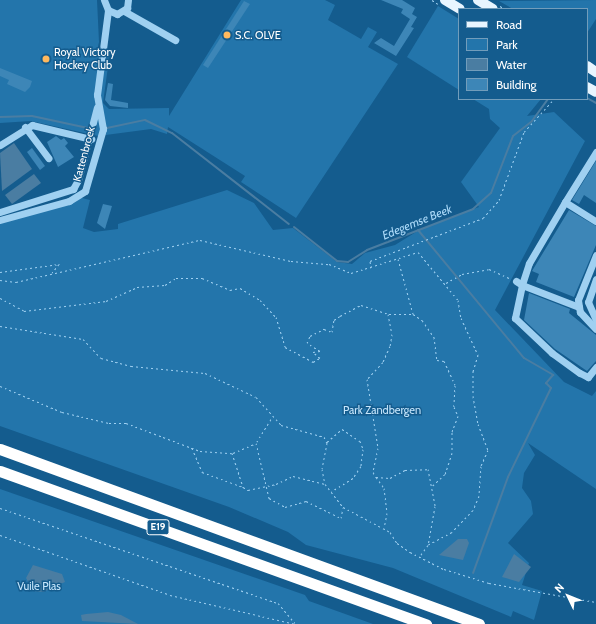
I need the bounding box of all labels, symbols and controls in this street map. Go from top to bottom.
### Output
legend [458,8,588,100]
text: Road [496,17,522,32]
place label: S.C. OLVE [235,28,281,42]
marker: S.C. OLVE [222,30,232,40]
text: Park [496,37,518,52]
place label: Royal Victory Hockey Club [54,46,115,72]
marker: Royal Victory Hockey Club [41,54,51,64]
text: Water [496,57,526,72]
text: Building [496,77,537,92]
street label: Kattenbroek [70,125,98,183]
water label: Edegemse Beek [380,201,454,243]
park label: Park Zandbergen [343,403,421,417]
road number: E19 [146,519,170,535]
north arrow [548,576,588,616]
park label: Vuile Plas [17,579,61,593]
text: N [551,580,567,595]

